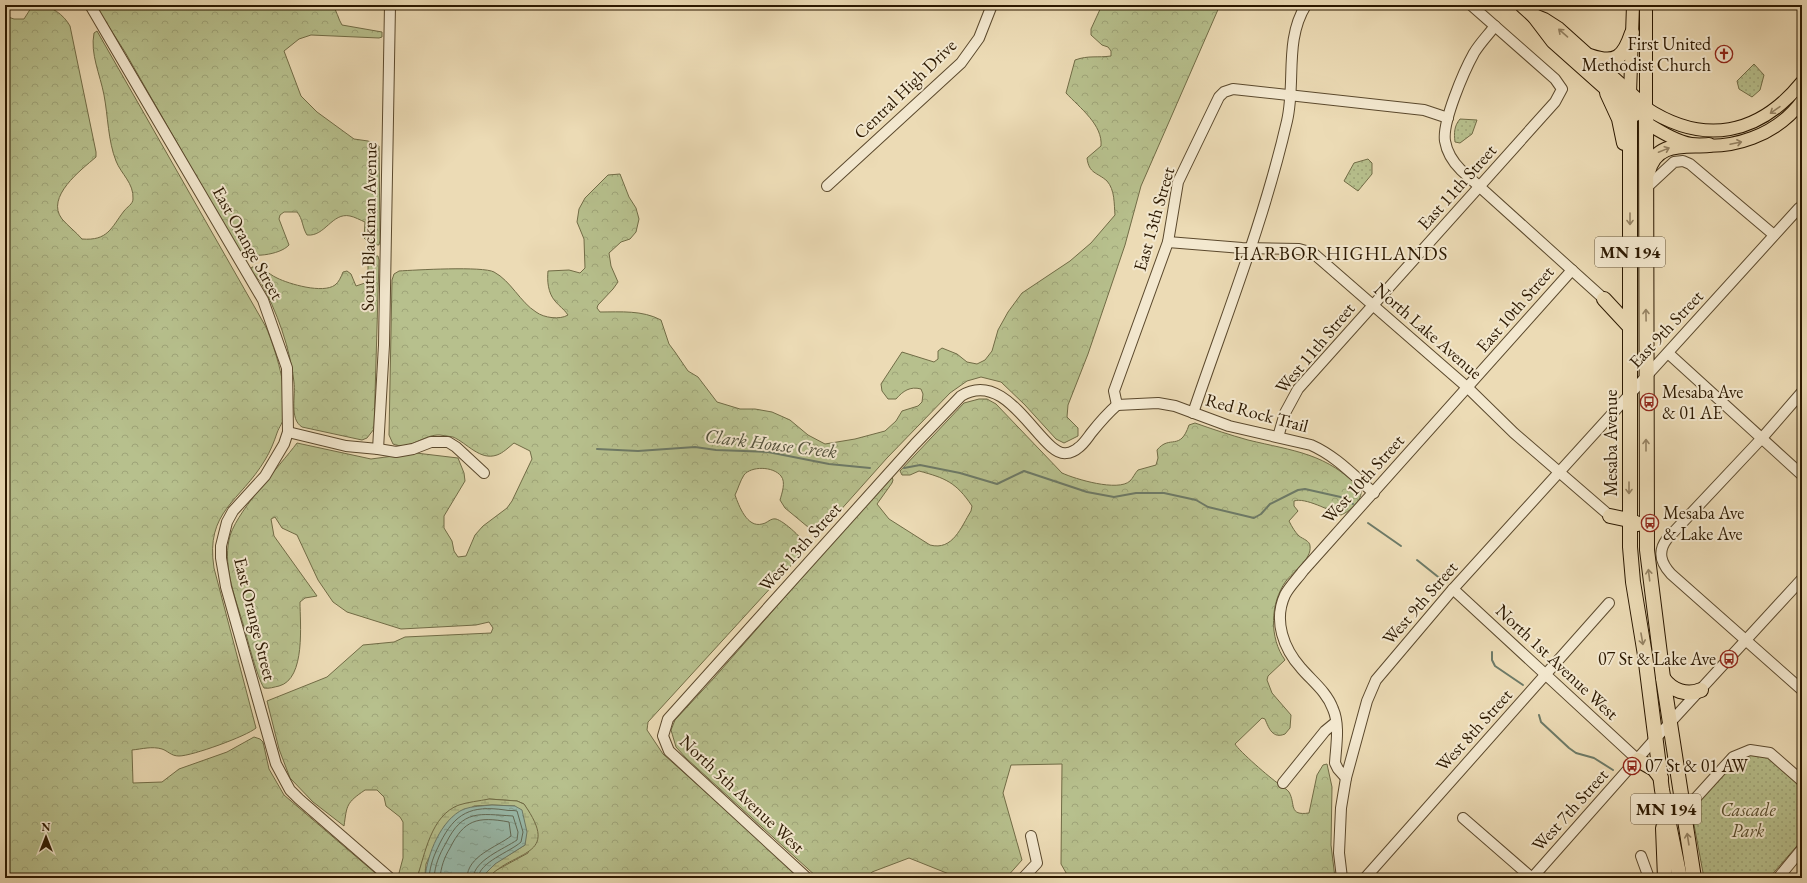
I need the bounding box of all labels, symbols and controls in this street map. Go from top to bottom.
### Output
one-way arrow [1558,28,1568,38]
place label: First United Methodist Church [1582,32,1712,76]
street label: Central High Drive [848,34,961,144]
church icon: First United Methodist Church [1714,44,1734,64]
one-way arrow [1769,106,1780,114]
one-way arrow [1729,138,1742,146]
street label: East 11th Street [1412,139,1501,234]
street label: South Blackman Avenue [356,142,381,312]
one-way arrow [1658,146,1670,154]
street label: East 13th Street [1128,164,1179,274]
street label: East Orange Street [208,182,289,304]
one-way arrow [1626,212,1634,225]
road number: MN 194 [1595,237,1665,267]
district label: HARBOR HIGHLANDS [1234,241,1448,266]
street label: East 10th Street [1471,260,1559,357]
street label: North Lake Avenue [1369,277,1487,384]
street label: East 9th Street [1624,284,1708,373]
street label: West 11th Street [1270,297,1360,398]
one-way arrow [1642,309,1650,322]
place label: Mesaba Ave & 01 AE [1662,380,1743,424]
street label: Red Rock Trail [1203,388,1311,437]
street label: Mesaba Avenue [1599,389,1622,497]
bus stop icon: Mesaba Ave & 01 AE [1639,392,1659,412]
water label: Clark House Creek [703,423,839,464]
street label: West 10th Street [1317,429,1409,528]
one-way arrow [1642,439,1650,452]
one-way arrow [1625,481,1633,494]
street label: West 13th Street [754,497,846,596]
place label: Mesaba Ave & Lake Ave [1663,501,1744,545]
bus stop icon: Mesaba Ave & Lake Ave [1640,513,1660,533]
street label: East Orange Street [229,555,282,683]
street label: West 9th Street [1377,556,1462,649]
one-way arrow [1645,569,1653,582]
street label: North 1st Avenue West [1491,599,1624,725]
one-way arrow [1638,632,1646,645]
place label: 07 St & Lake Ave [1598,647,1716,670]
bus stop icon: 07 St & Lake Ave [1719,649,1739,669]
street label: West 8th Street [1430,683,1517,776]
street label: North 5th Avenue West [675,730,810,858]
place label: 07 St & 01 AW [1645,754,1749,777]
bus stop icon: 07 St & 01 AW [1622,756,1642,776]
street label: West 7th Street [1526,763,1613,856]
road number: MN 194 [1631,794,1701,824]
park label: Cascade Park [1720,798,1776,842]
north arrow [26,817,66,857]
text: N [42,820,51,834]
one-way arrow [1684,833,1692,846]

